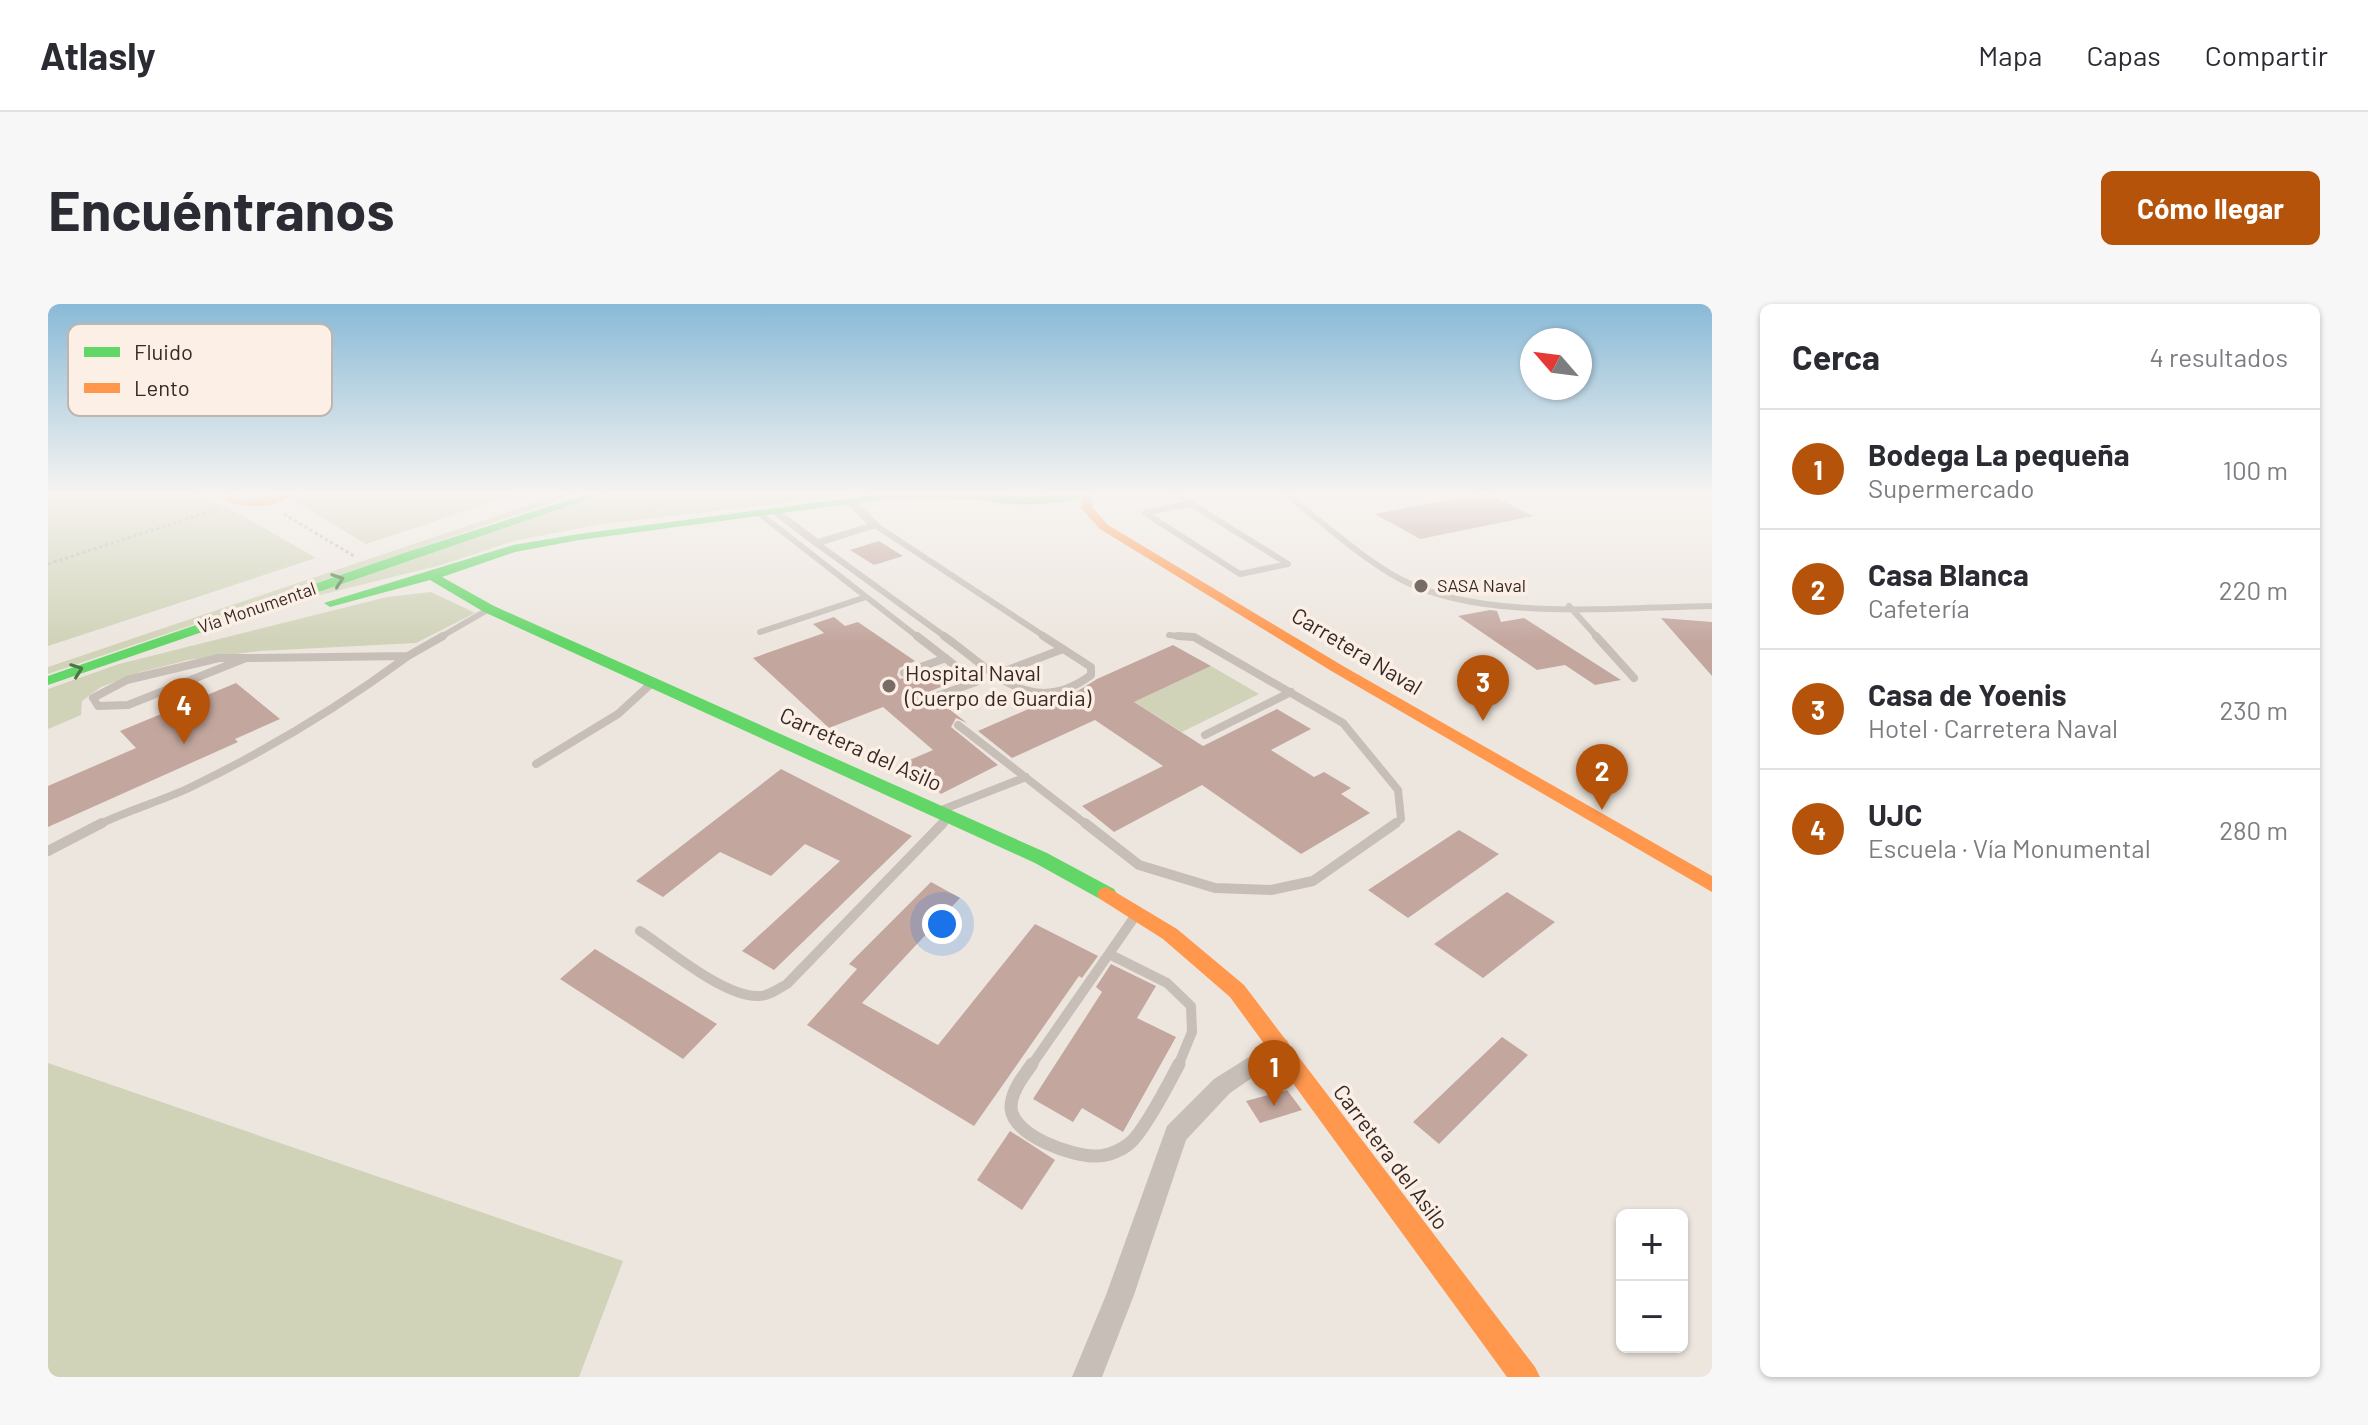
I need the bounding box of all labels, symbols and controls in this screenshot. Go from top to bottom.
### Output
text: Atlasly [40,32,156,78]
text: Mapa [1978,38,2042,72]
text: Capas [2086,38,2161,72]
text: Compartir [2205,38,2328,72]
button: Cómo llegar [2101,171,2320,245]
text: Encuéntranos [48,175,395,242]
legend [68,324,332,416]
north arrow [1520,328,1592,400]
text: Cerca [1792,336,1880,377]
text: Fluido [134,338,193,364]
text: 4 resultados [2149,341,2288,372]
text: Lento [134,374,190,400]
text: Bodega La pequeña [1868,436,2130,472]
text: 1 [1813,454,1823,485]
text: 100 m [2223,454,2288,485]
text: Supermercado [1868,472,2034,503]
text: Casa Blanca [1868,556,2029,592]
one-way arrow [330,573,344,589]
place label: SASA Naval [1437,574,1526,596]
text: 2 [1811,574,1825,605]
text: 220 m [2219,574,2288,605]
street label: Vía Monumental [195,577,319,638]
marker: SASA Naval [1412,577,1430,595]
text: Cafetería [1868,592,1970,623]
street label: Carretera Naval [1288,601,1427,699]
pin: 3 [1457,655,1509,721]
place label: Hospital Naval (Cuerpo de Guardia) [904,659,1091,710]
one-way arrow [69,664,83,680]
text: Casa de Yoenis [1868,676,2067,712]
marker: Hospital Naval (Cuerpo de Guardia) [880,677,898,695]
pin: 4 [158,678,210,744]
text: 3 [1811,694,1825,725]
text: 230 m [2219,694,2288,725]
street label: Carretera del Asilo [776,701,947,795]
text: Hotel · Carretera Naval [1868,712,2118,743]
pin: 2 [1576,744,1628,810]
text: UJC [1868,796,1922,832]
text: 4 [1810,814,1826,845]
text: 280 m [2219,814,2288,845]
text: Escuela · Vía Monumental [1868,832,2151,863]
your location [922,904,962,944]
pin: 1 [1248,1040,1300,1106]
street label: Carretera del Asilo [1329,1079,1455,1234]
map controls [1616,1209,1688,1353]
button: + [1616,1209,1688,1281]
button: − [1616,1281,1688,1353]

